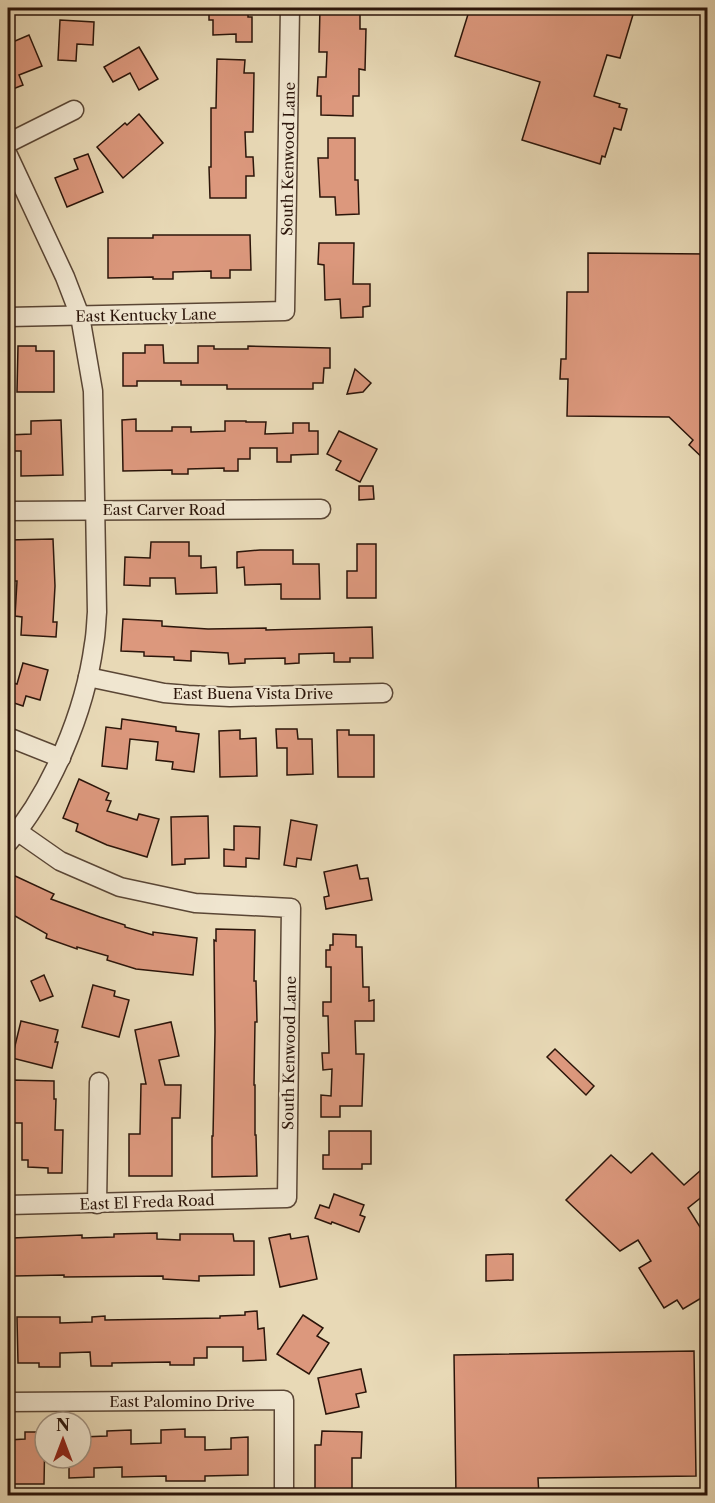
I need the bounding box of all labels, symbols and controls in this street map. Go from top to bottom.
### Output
street label: South Kenwood Lane [277,82,299,236]
street label: East Kentucky Lane [75,304,217,326]
street label: East Carver Road [102,500,226,519]
street label: East Buena Vista Drive [173,684,333,703]
street label: South Kenwood Lane [278,976,300,1130]
street label: East El Freda Road [79,1190,215,1214]
street label: East Palomino Drive [109,1392,255,1411]
north arrow [33,1410,93,1470]
text: N [56,1415,70,1435]

